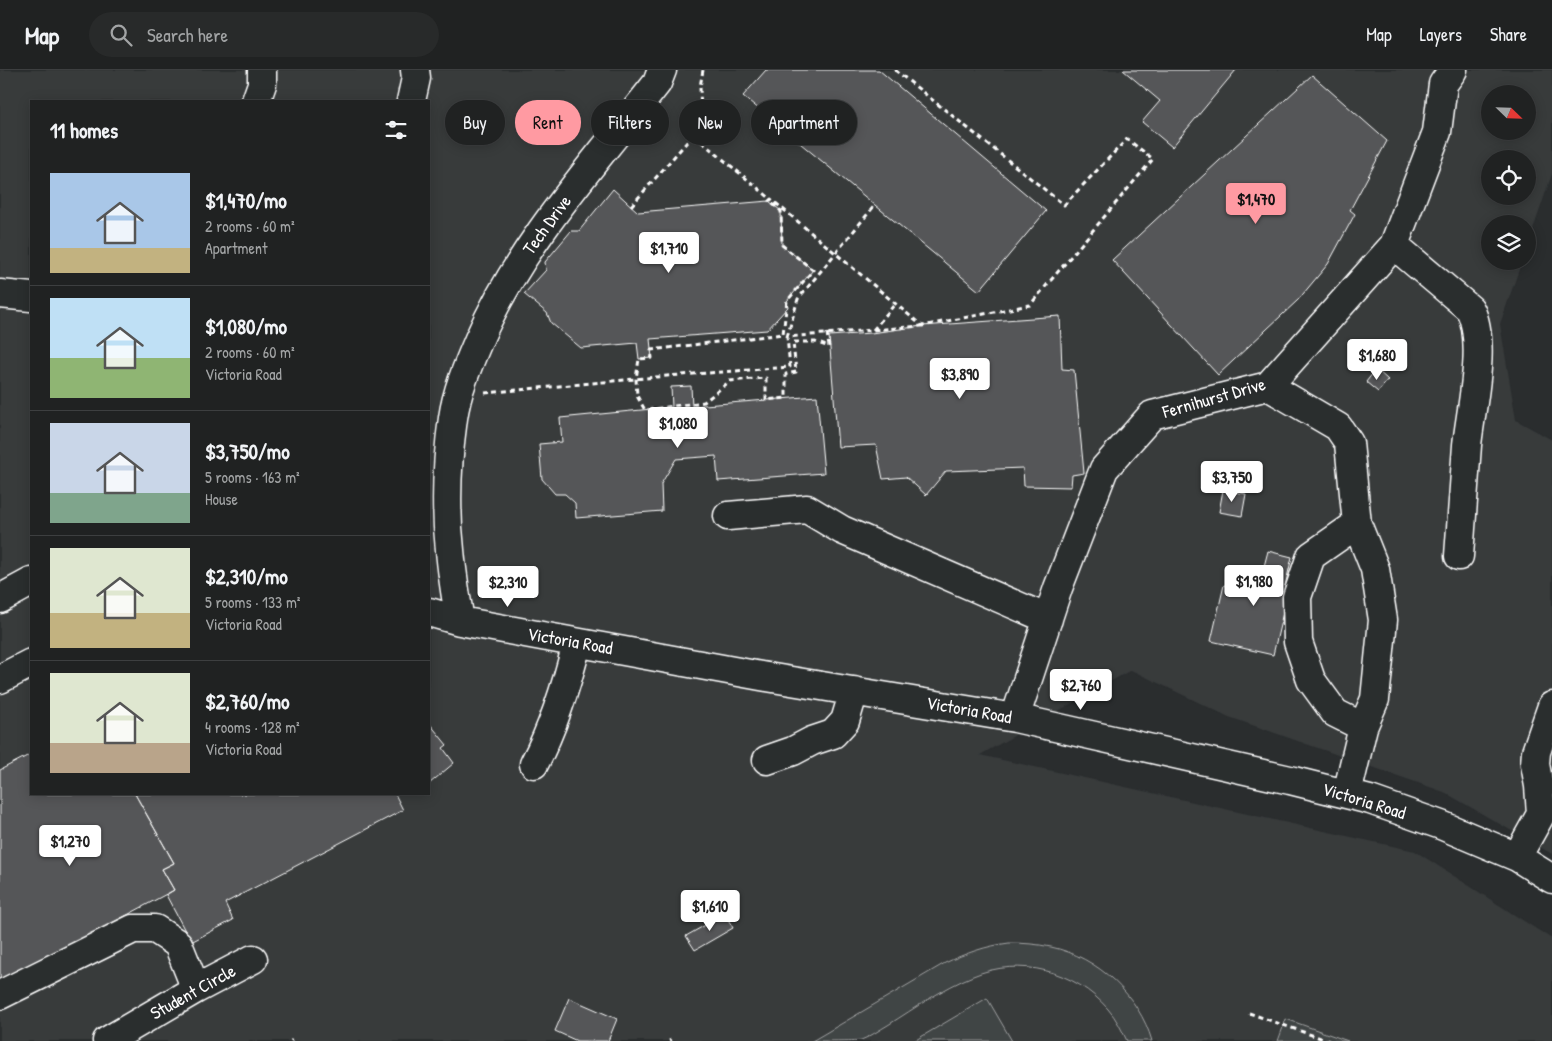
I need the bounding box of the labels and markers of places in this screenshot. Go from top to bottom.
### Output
pin: $1,470 [1215,182,1297,225]
pin: $1,710 [628,232,710,274]
pin: $1,680 [1336,338,1418,381]
pin: $3,890 [919,358,1001,400]
pin: $1,080 [637,406,719,449]
pin: $3,750 [1191,460,1273,503]
pin: $1,980 [1213,564,1295,607]
pin: $2,310 [467,566,549,608]
pin: $2,760 [1040,668,1122,711]
pin: $1,270 [29,824,111,867]
pin: $1,610 [669,890,751,932]

